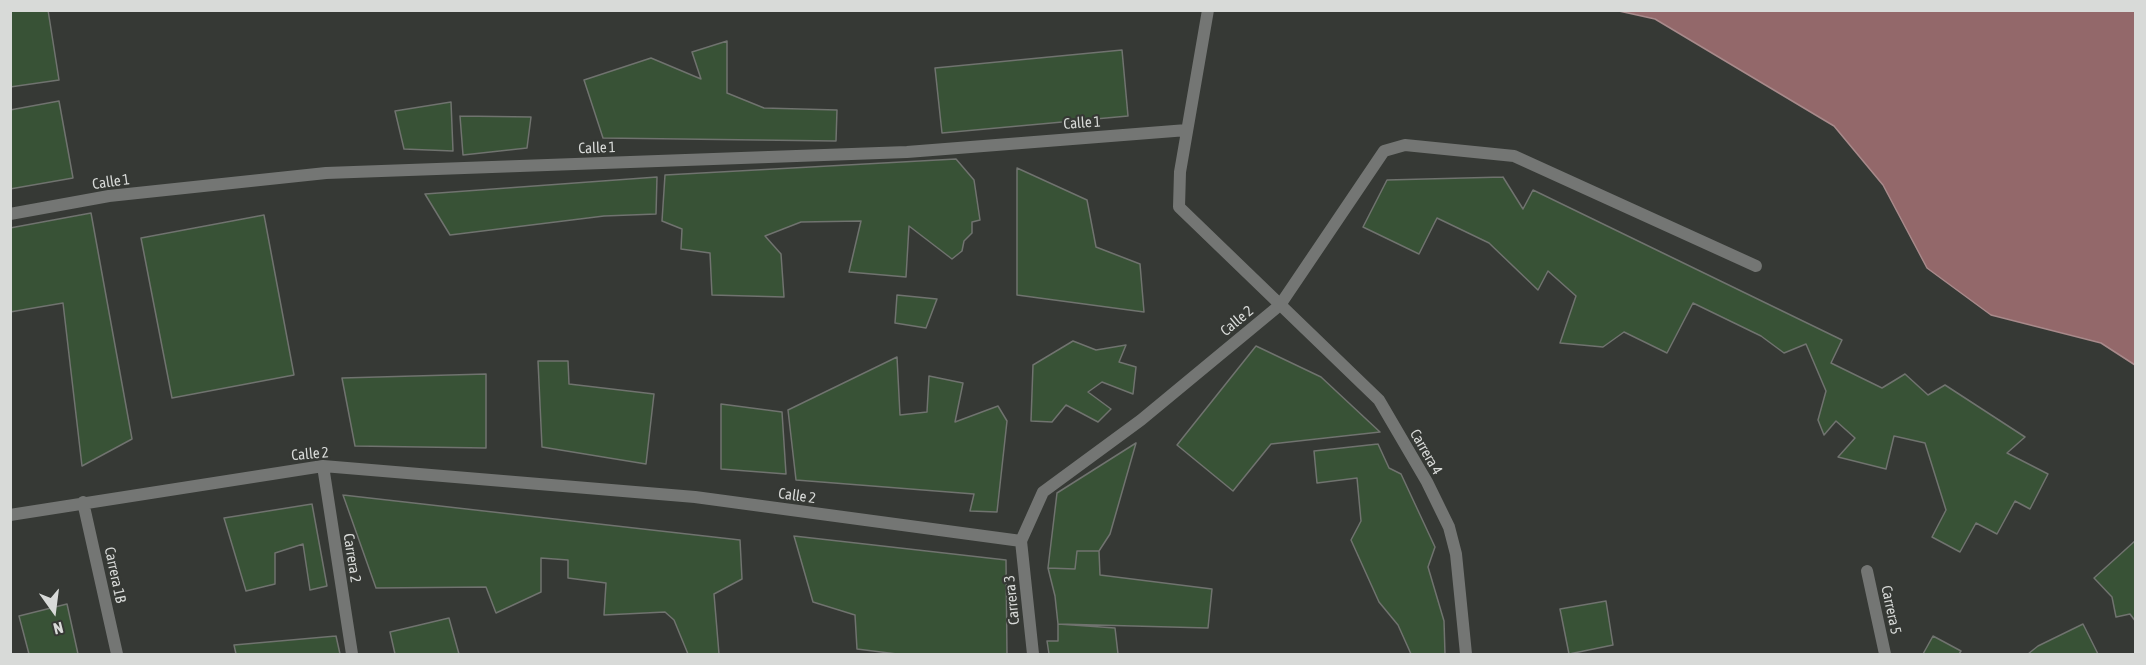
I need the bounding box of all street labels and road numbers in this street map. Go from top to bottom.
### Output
street label: Calle 1 [1063,113,1101,133]
street label: Calle 1 [578,138,616,158]
street label: Calle 1 [91,170,131,194]
street label: Calle 2 [1217,302,1257,340]
street label: Carrera 4 [1406,426,1446,478]
street label: Calle 2 [291,443,329,465]
street label: Calle 2 [777,484,817,508]
street label: Carrera 2 [339,532,365,584]
street label: Carrera 1B [100,545,130,605]
street label: Carrera 3 [1000,574,1024,626]
street label: Carrera 5 [1877,584,1905,636]

